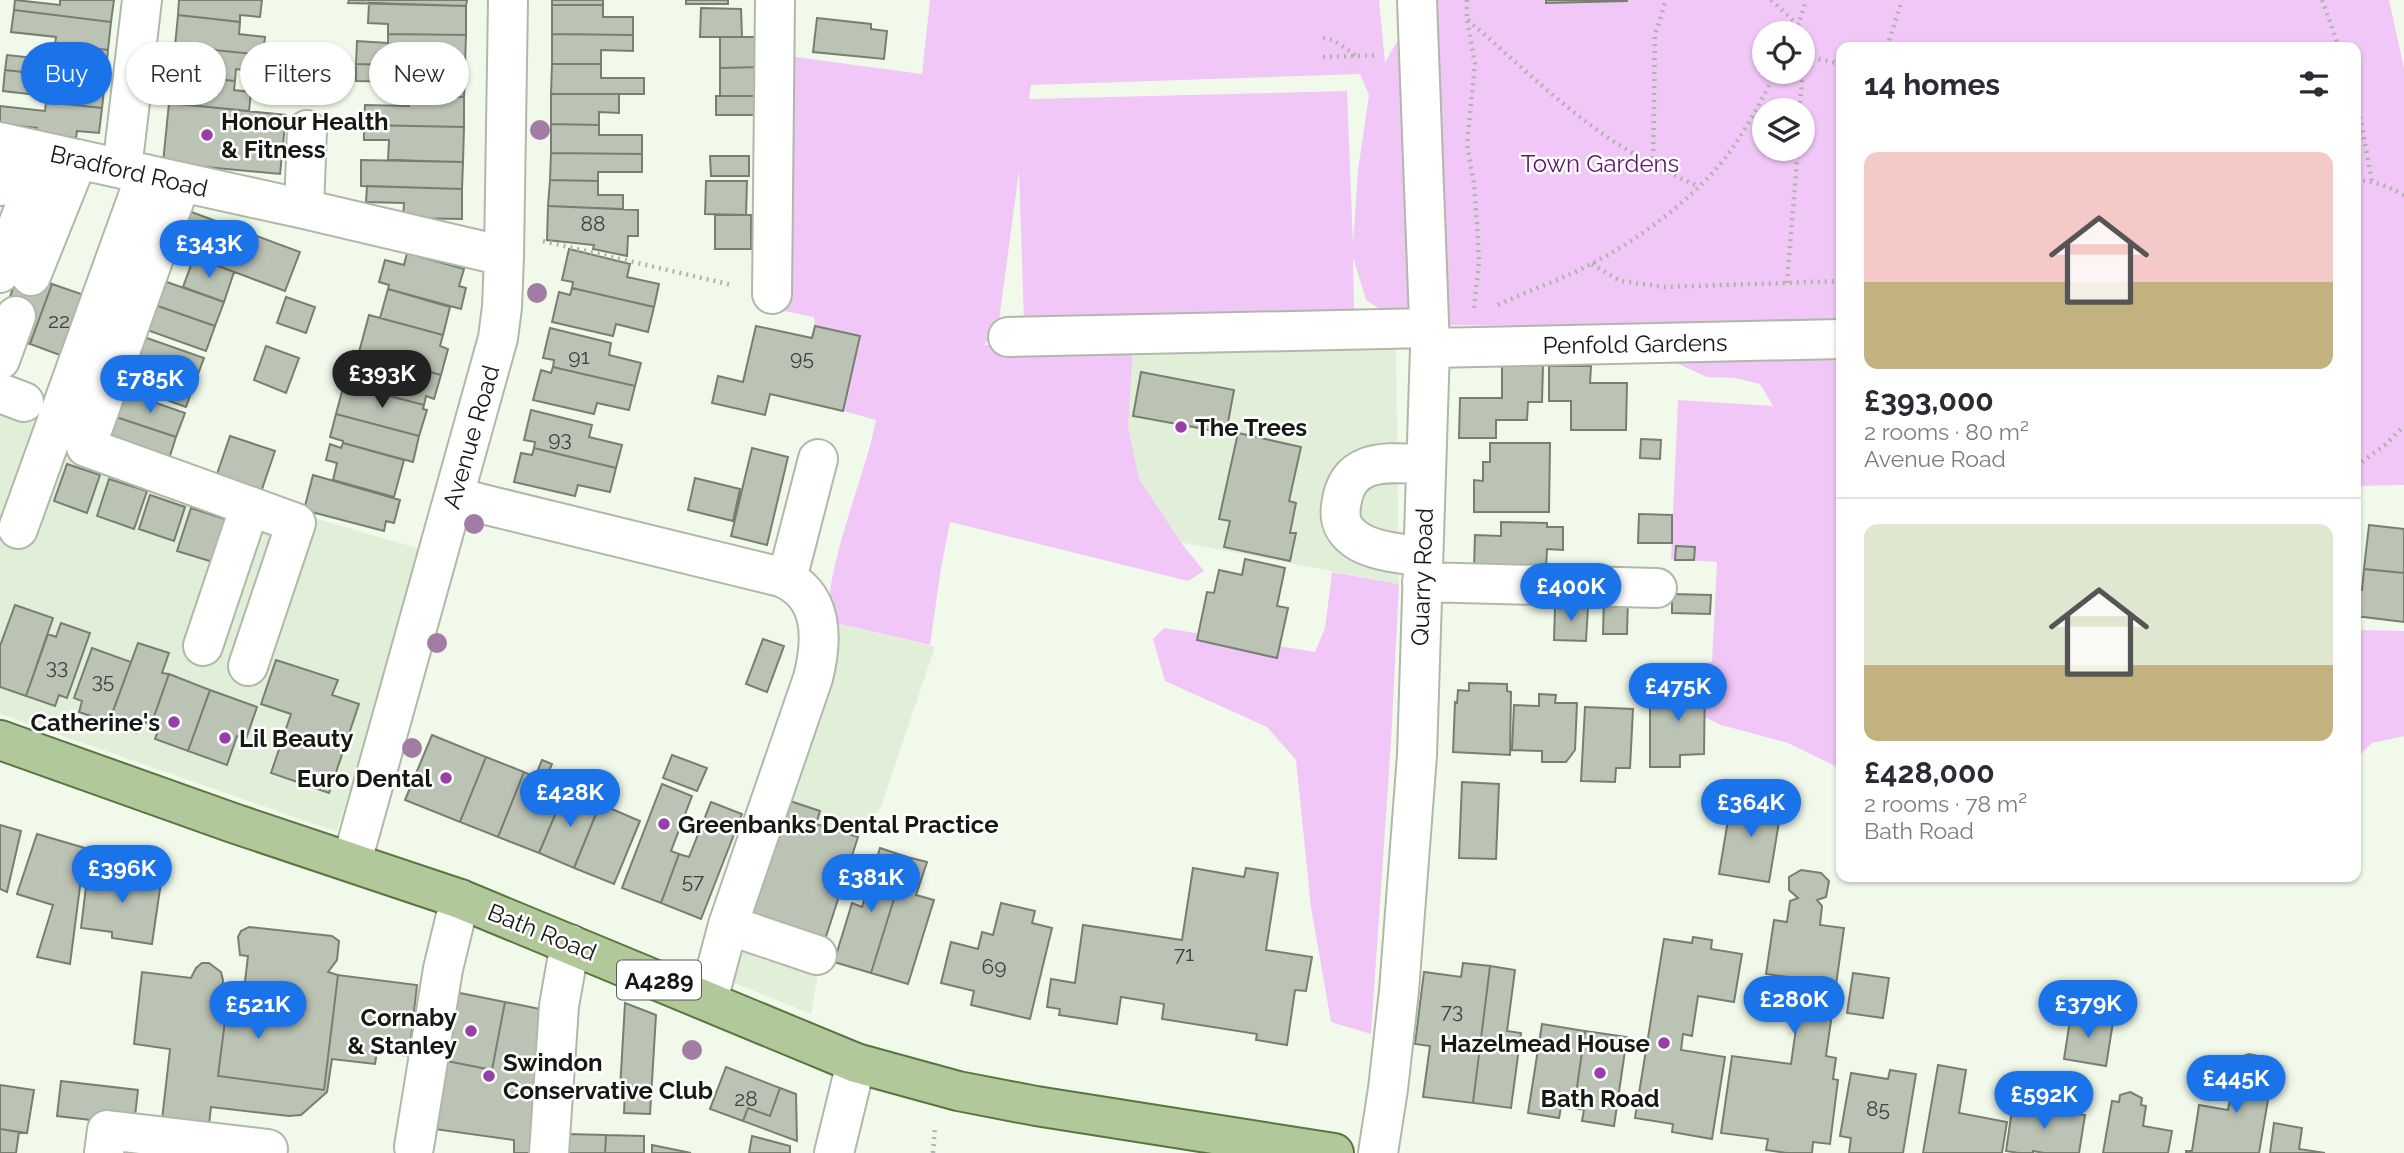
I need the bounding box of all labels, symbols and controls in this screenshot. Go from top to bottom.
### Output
map controls [1752,21,1815,161]
button: locate [1752,21,1815,84]
chip: Buy [21,42,112,105]
chip: Rent [126,42,226,105]
chip: Filters [240,42,355,105]
chip: New [369,42,469,105]
icon: filters [2295,65,2333,103]
text: 14 homes [1864,67,2000,102]
button: layers [1752,98,1815,161]
place label: Honour Health & Fitness [221,107,389,164]
marker: Honour Health & Fitness [199,127,215,143]
street label: Bradford Road [47,139,211,203]
park label: Town Gardens [1521,149,1679,178]
icon: home [2036,197,2162,323]
house number: 88 [581,211,605,236]
pin: £343K [160,220,258,280]
text: £343K [176,229,242,256]
house number: 22 [48,308,70,333]
street label: Penfold Gardens [1542,328,1728,360]
house number: 91 [568,344,590,369]
house number: 95 [790,345,814,370]
pin: £393K [333,350,431,410]
pin: £785K [101,356,199,415]
text: £393K [348,359,416,386]
street label: Avenue Road [437,362,505,512]
text: £785K [116,364,184,391]
text: £393,000 [1864,383,1994,418]
place label: The Trees [1195,413,1307,442]
text: 2 rooms · 80 m² [1864,418,2029,445]
marker: The Trees [1173,419,1189,435]
house number: 93 [548,426,572,451]
text: Avenue Road [1864,445,2006,472]
street label: Quarry Road [1405,507,1439,647]
pin: £400K [1522,564,1620,623]
icon: home [2036,569,2162,695]
text: £400K [1536,572,1606,599]
house number: 33 [46,654,68,679]
pin: £475K [1629,664,1727,723]
house number: 35 [92,668,114,693]
text: £475K [1645,672,1711,699]
place label: Catherine's [31,708,160,737]
marker: Catherine's [166,714,182,730]
place label: Lil Beauty [239,724,353,753]
marker: Lil Beauty [217,730,233,746]
text: £428,000 [1864,755,1995,790]
place label: Euro Dental [297,764,432,793]
marker: Euro Dental [438,770,454,786]
pin: £428K [521,770,619,829]
text: £428K [536,778,604,805]
pin: £364K [1702,780,1800,839]
text: £364K [1717,788,1785,815]
text: 2 rooms · 78 m² [1864,790,2027,817]
place label: Greenbanks Dental Practice [678,810,999,839]
marker: Greenbanks Dental Practice [656,816,672,832]
text: Bath Road [1864,817,1974,844]
pin: £396K [73,846,171,905]
text: £396K [88,854,156,881]
pin: £381K [822,855,920,914]
text: £381K [838,863,904,890]
house number: 57 [682,868,705,893]
street label: Bath Road [483,897,601,967]
house number: 71 [1174,941,1194,966]
house number: 69 [982,954,1006,979]
road number: A4289 [617,960,701,1000]
pin: £280K [1745,976,1843,1036]
pin: £379K [2039,981,2137,1040]
pin: £521K [209,982,307,1041]
text: £280K [1760,985,1828,1012]
text: £379K [2054,989,2122,1016]
text: £521K [226,990,291,1017]
house number: 73 [1441,998,1463,1023]
place label: Cornaby & Stanley [347,1003,457,1060]
marker: Cornaby & Stanley [463,1023,479,1039]
place label: Hazelmead House [1440,1029,1650,1058]
marker: Hazelmead House [1656,1035,1672,1051]
place label: Swindon Conservative Club [503,1048,713,1105]
pin: £445K [2187,1056,2285,1115]
text: £445K [2203,1064,2269,1091]
marker: Bath Road [1592,1065,1608,1081]
marker: Swindon Conservative Club [481,1068,497,1084]
pin: £592K [1995,1072,2093,1131]
text: £592K [2010,1080,2078,1107]
place label: Bath Road [1541,1084,1659,1113]
house number: 28 [734,1086,758,1111]
house number: 85 [1866,1096,1890,1121]

